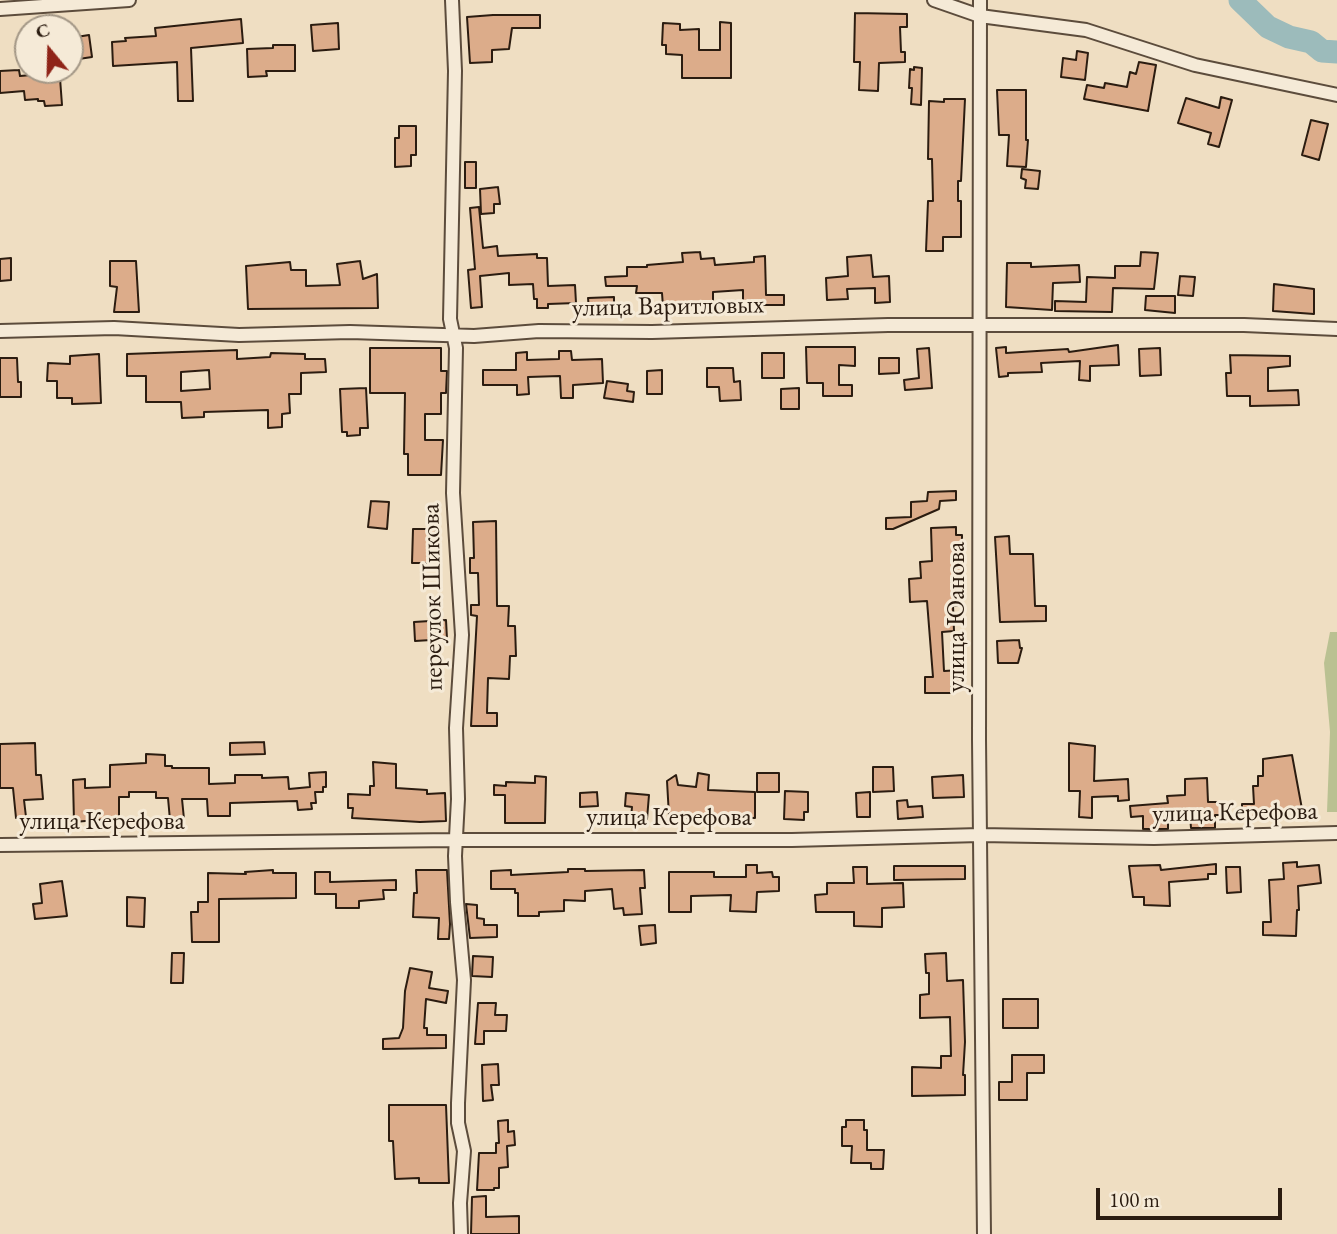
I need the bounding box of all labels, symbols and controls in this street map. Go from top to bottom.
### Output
north arrow [14,14,84,84]
text: С [32,17,53,45]
street label: улица Варитловых [572,290,764,324]
street label: переулок Шикова [416,503,450,691]
street label: улица Юанова [941,542,973,692]
street label: улица Керефова [1152,796,1318,830]
street label: улица Керефова [586,802,752,834]
street label: улица Керефова [19,806,185,838]
scale bar [1099,1174,1284,1218]
text: 100 m [1109,1186,1160,1213]

